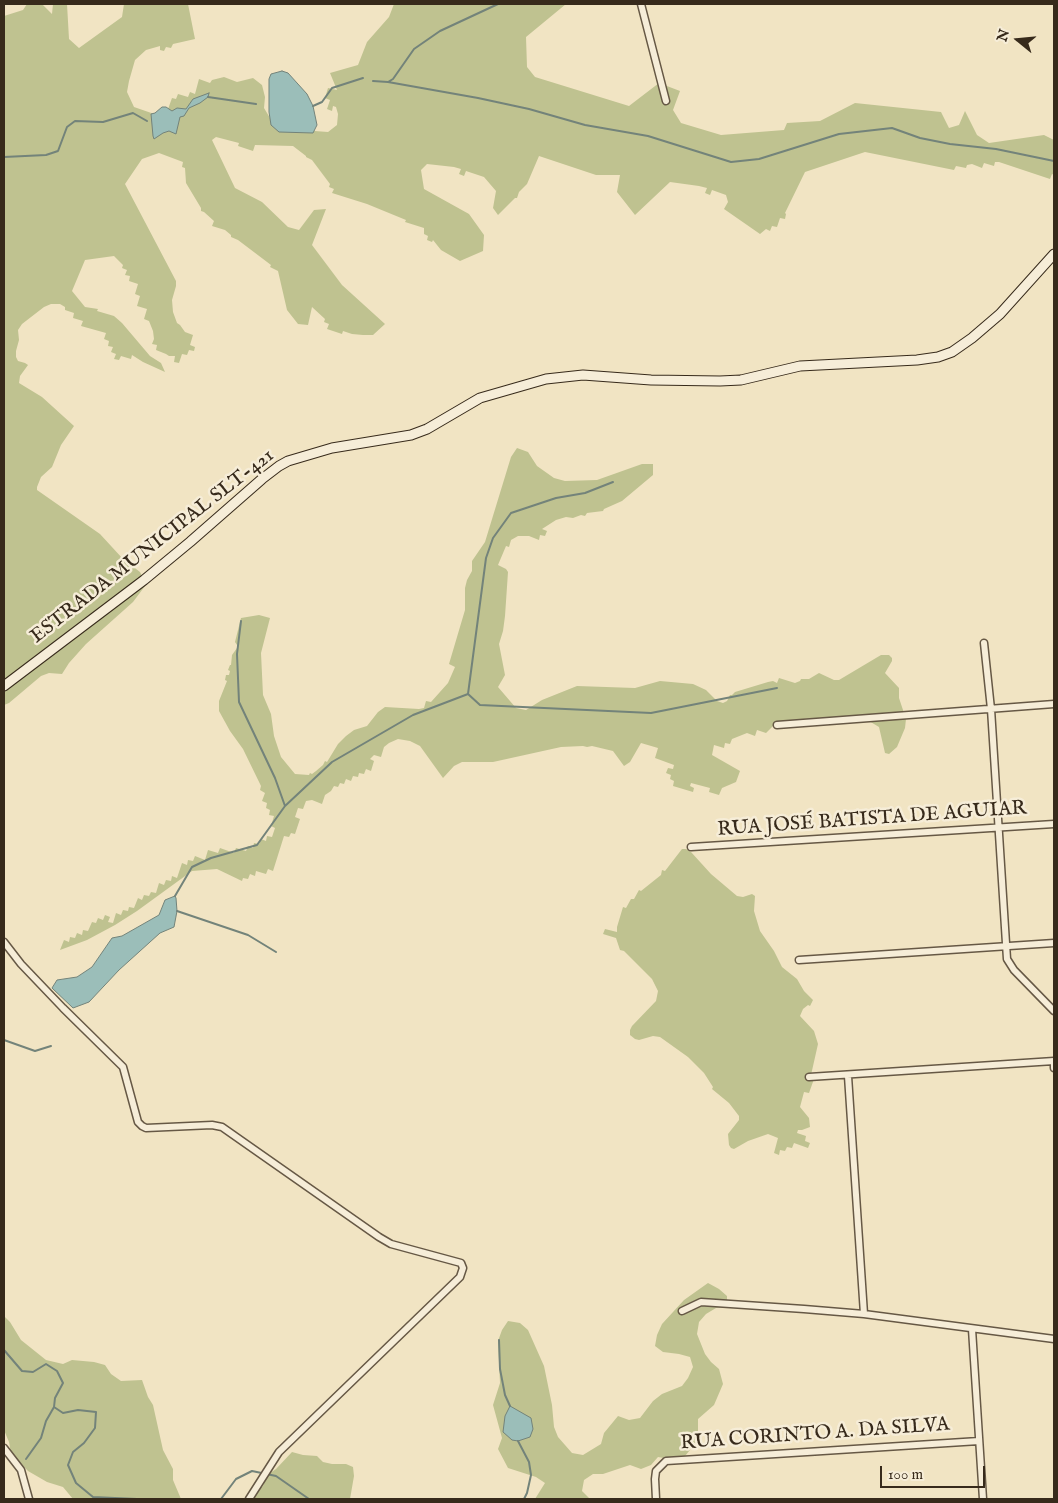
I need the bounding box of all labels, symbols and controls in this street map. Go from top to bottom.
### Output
north arrow [993,15,1043,65]
text: N [993,27,1014,44]
street label: ESTRADA MUNICIPAL SLT-421 [26,444,280,650]
street label: RUA JOSÉ BATISTA DE AGUIAR [717,797,1027,843]
street label: RUA CORINTO A. DA SILVA [680,1414,950,1456]
scale bar [883,1456,988,1488]
text: 100 m [888,1465,923,1484]

